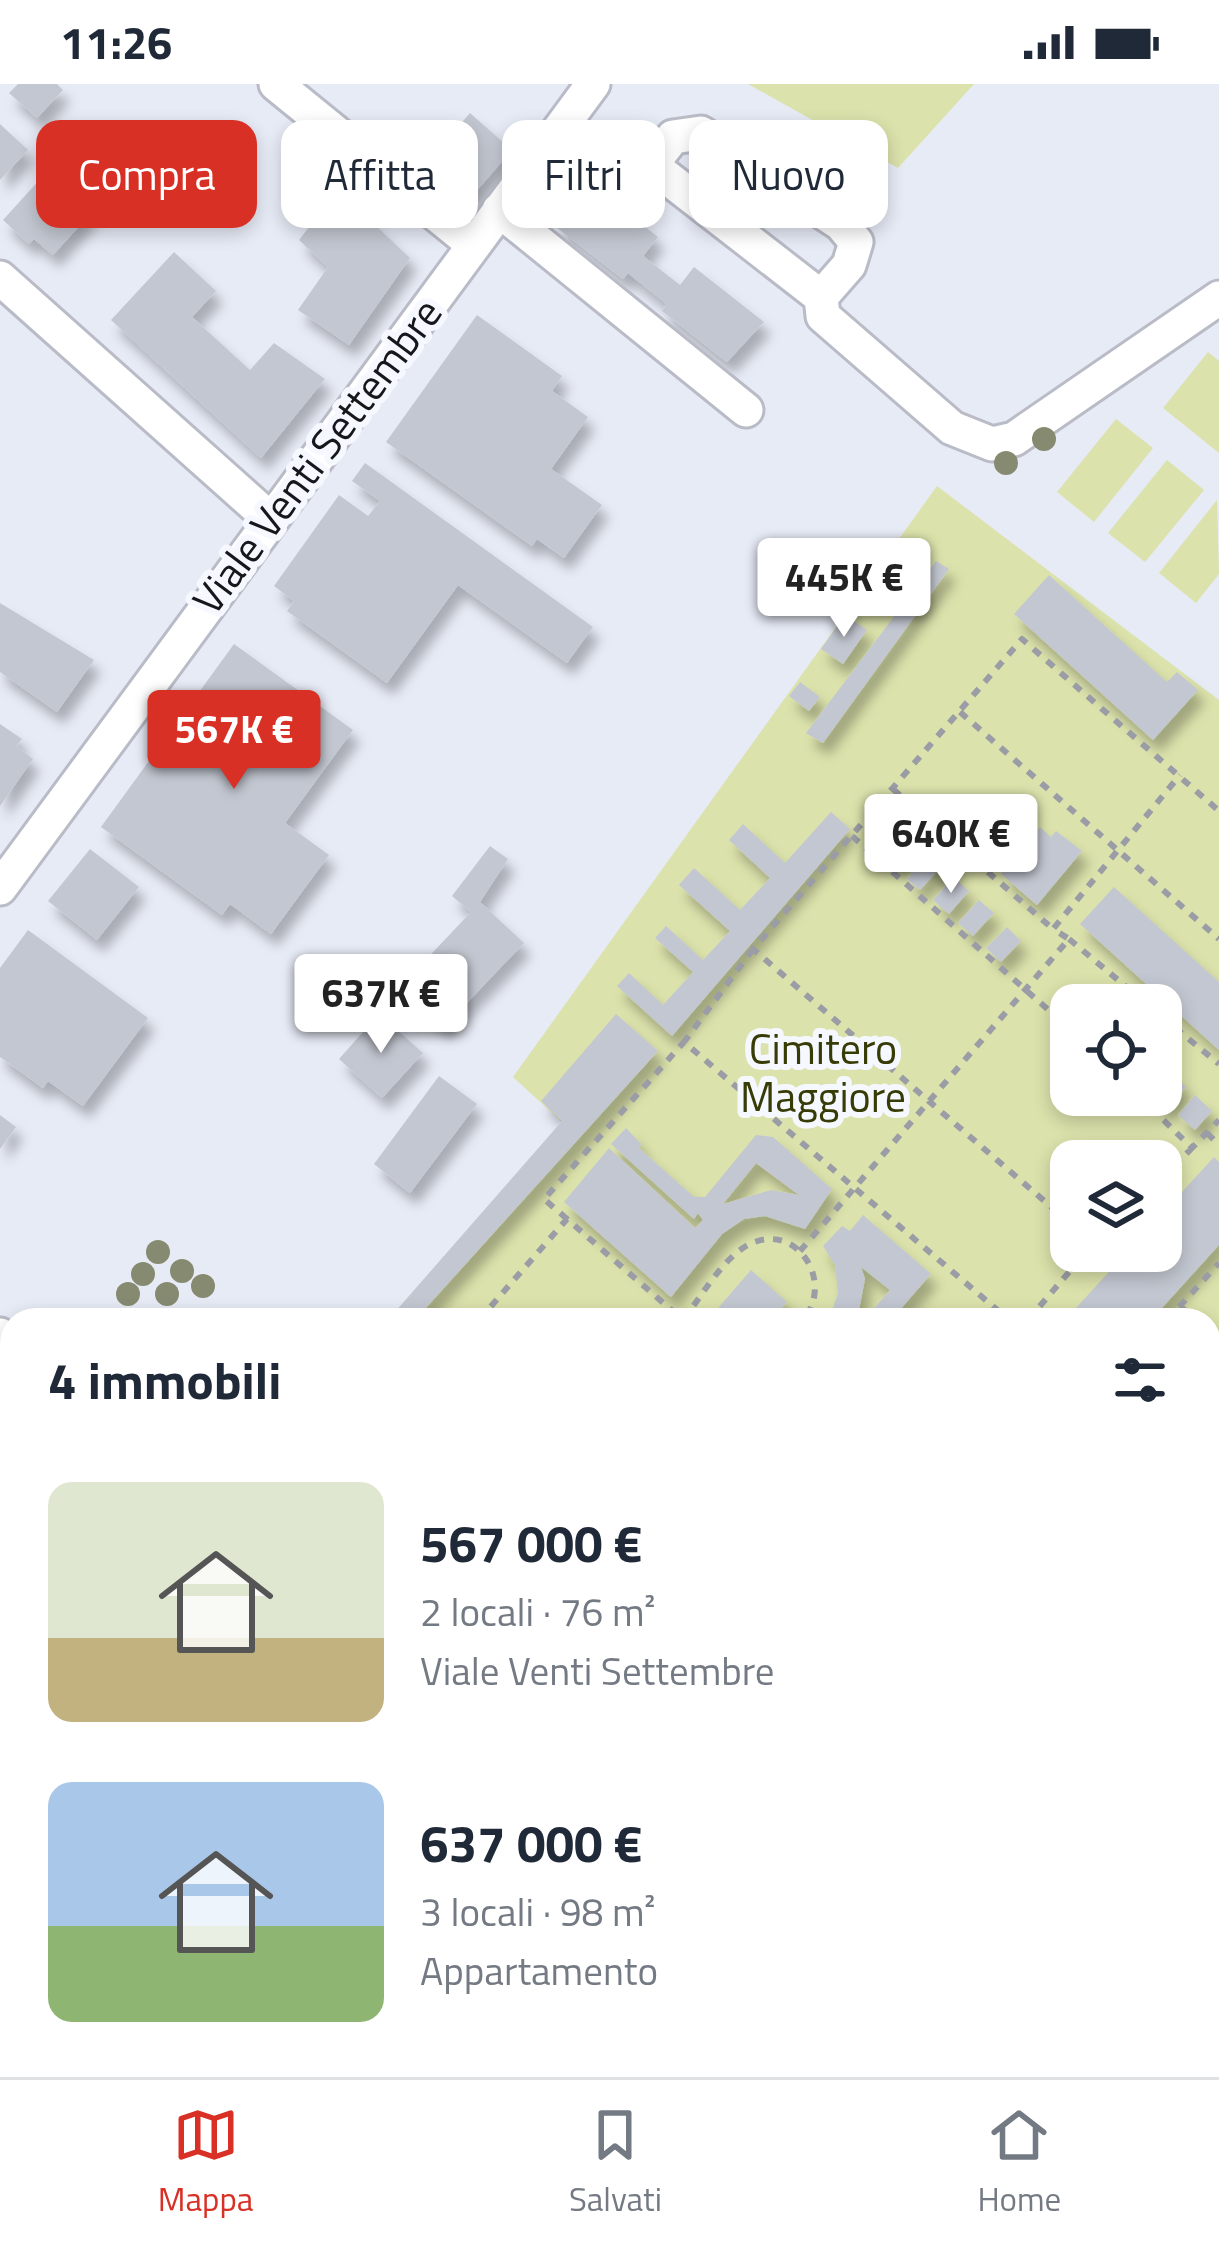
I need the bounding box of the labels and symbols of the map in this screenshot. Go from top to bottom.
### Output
street label: Viale Venti Settembre [176,284,457,627]
pin: 445K € [746,538,942,640]
pin: 567K € [136,690,332,792]
pin: 640K € [853,794,1049,896]
pin: 637K € [283,954,479,1056]
park label: Cimitero Maggiore [740,1016,906,1128]

